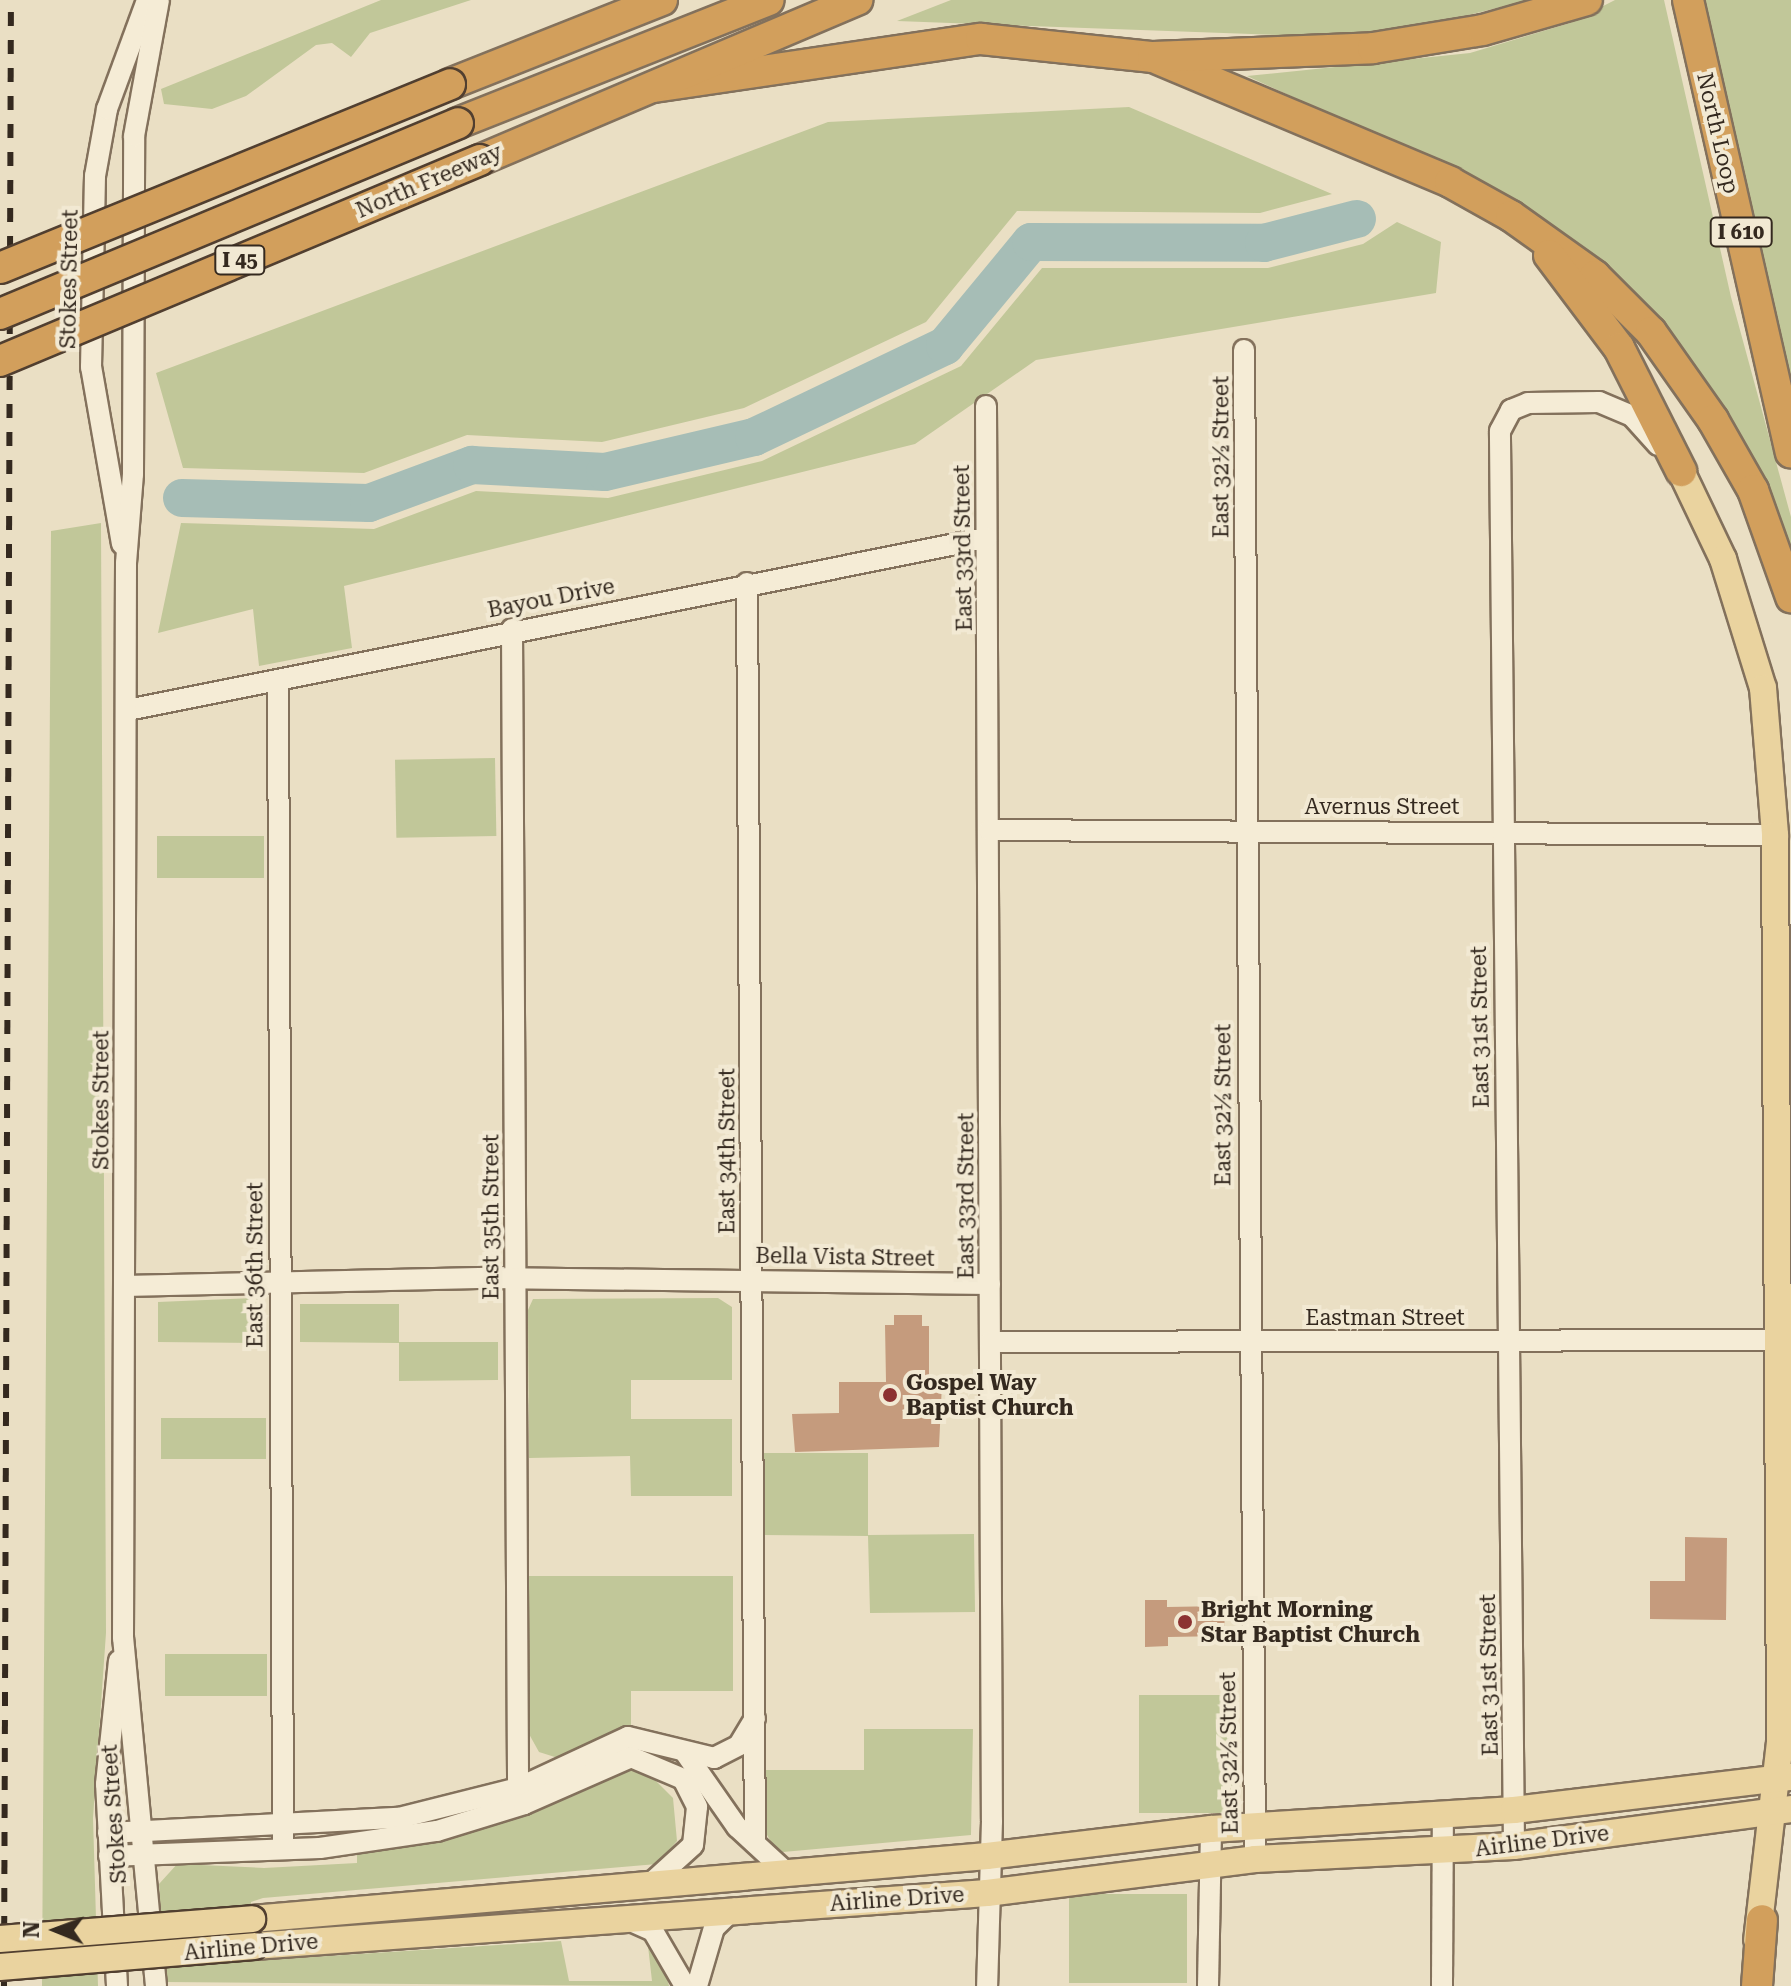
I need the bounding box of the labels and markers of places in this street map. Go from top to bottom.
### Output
place label: Gospel Way Baptist Church [906,1369,1073,1420]
marker: Gospel Way Baptist Church [881,1386,899,1404]
place label: Bright Morning Star Baptist Church [1201,1596,1420,1648]
marker: Bright Morning Star Baptist Church [1176,1613,1194,1631]

